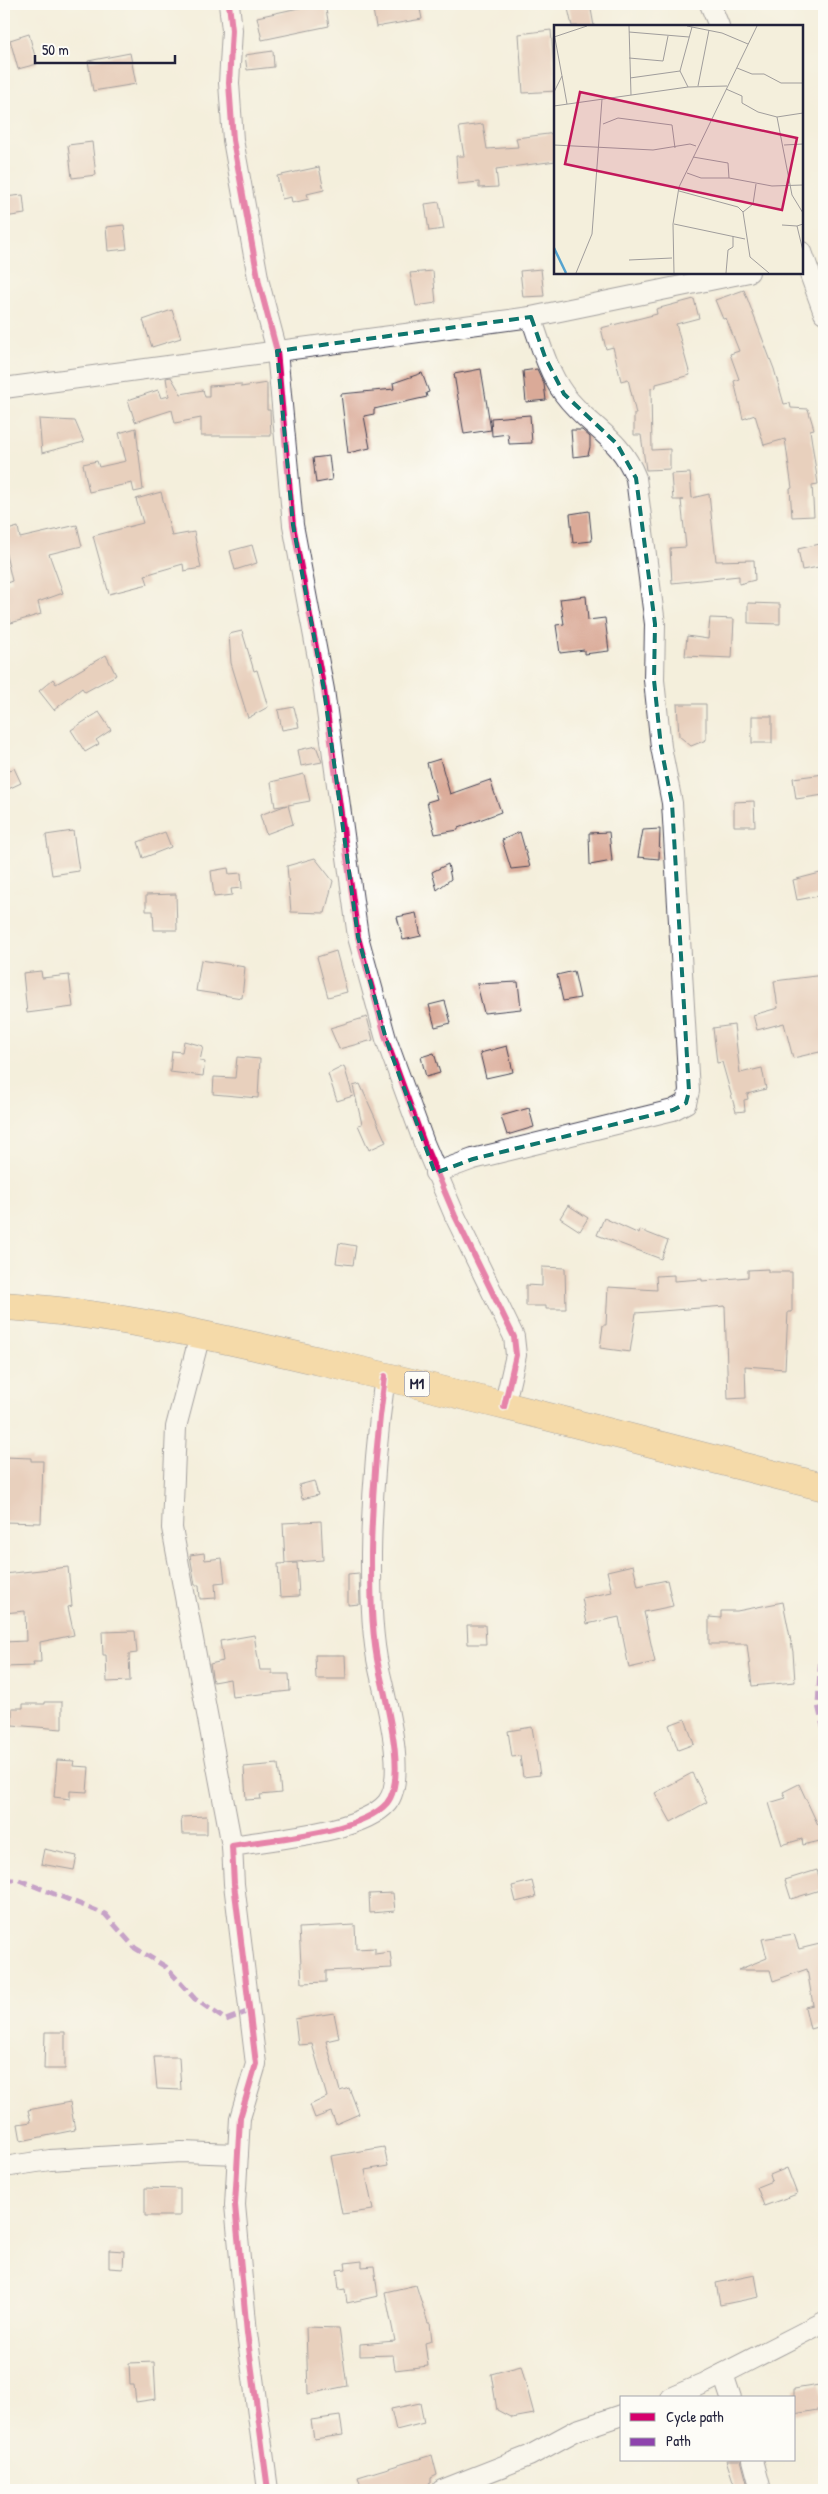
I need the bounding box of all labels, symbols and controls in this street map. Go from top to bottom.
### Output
inset map [554,25,803,274]
scale bar [35,32,175,64]
text: 50 m [42,39,69,60]
road number: M1 [404,1372,430,1396]
legend [620,2396,796,2462]
text: Cycle path [666,2406,724,2427]
text: Path [666,2430,691,2451]

